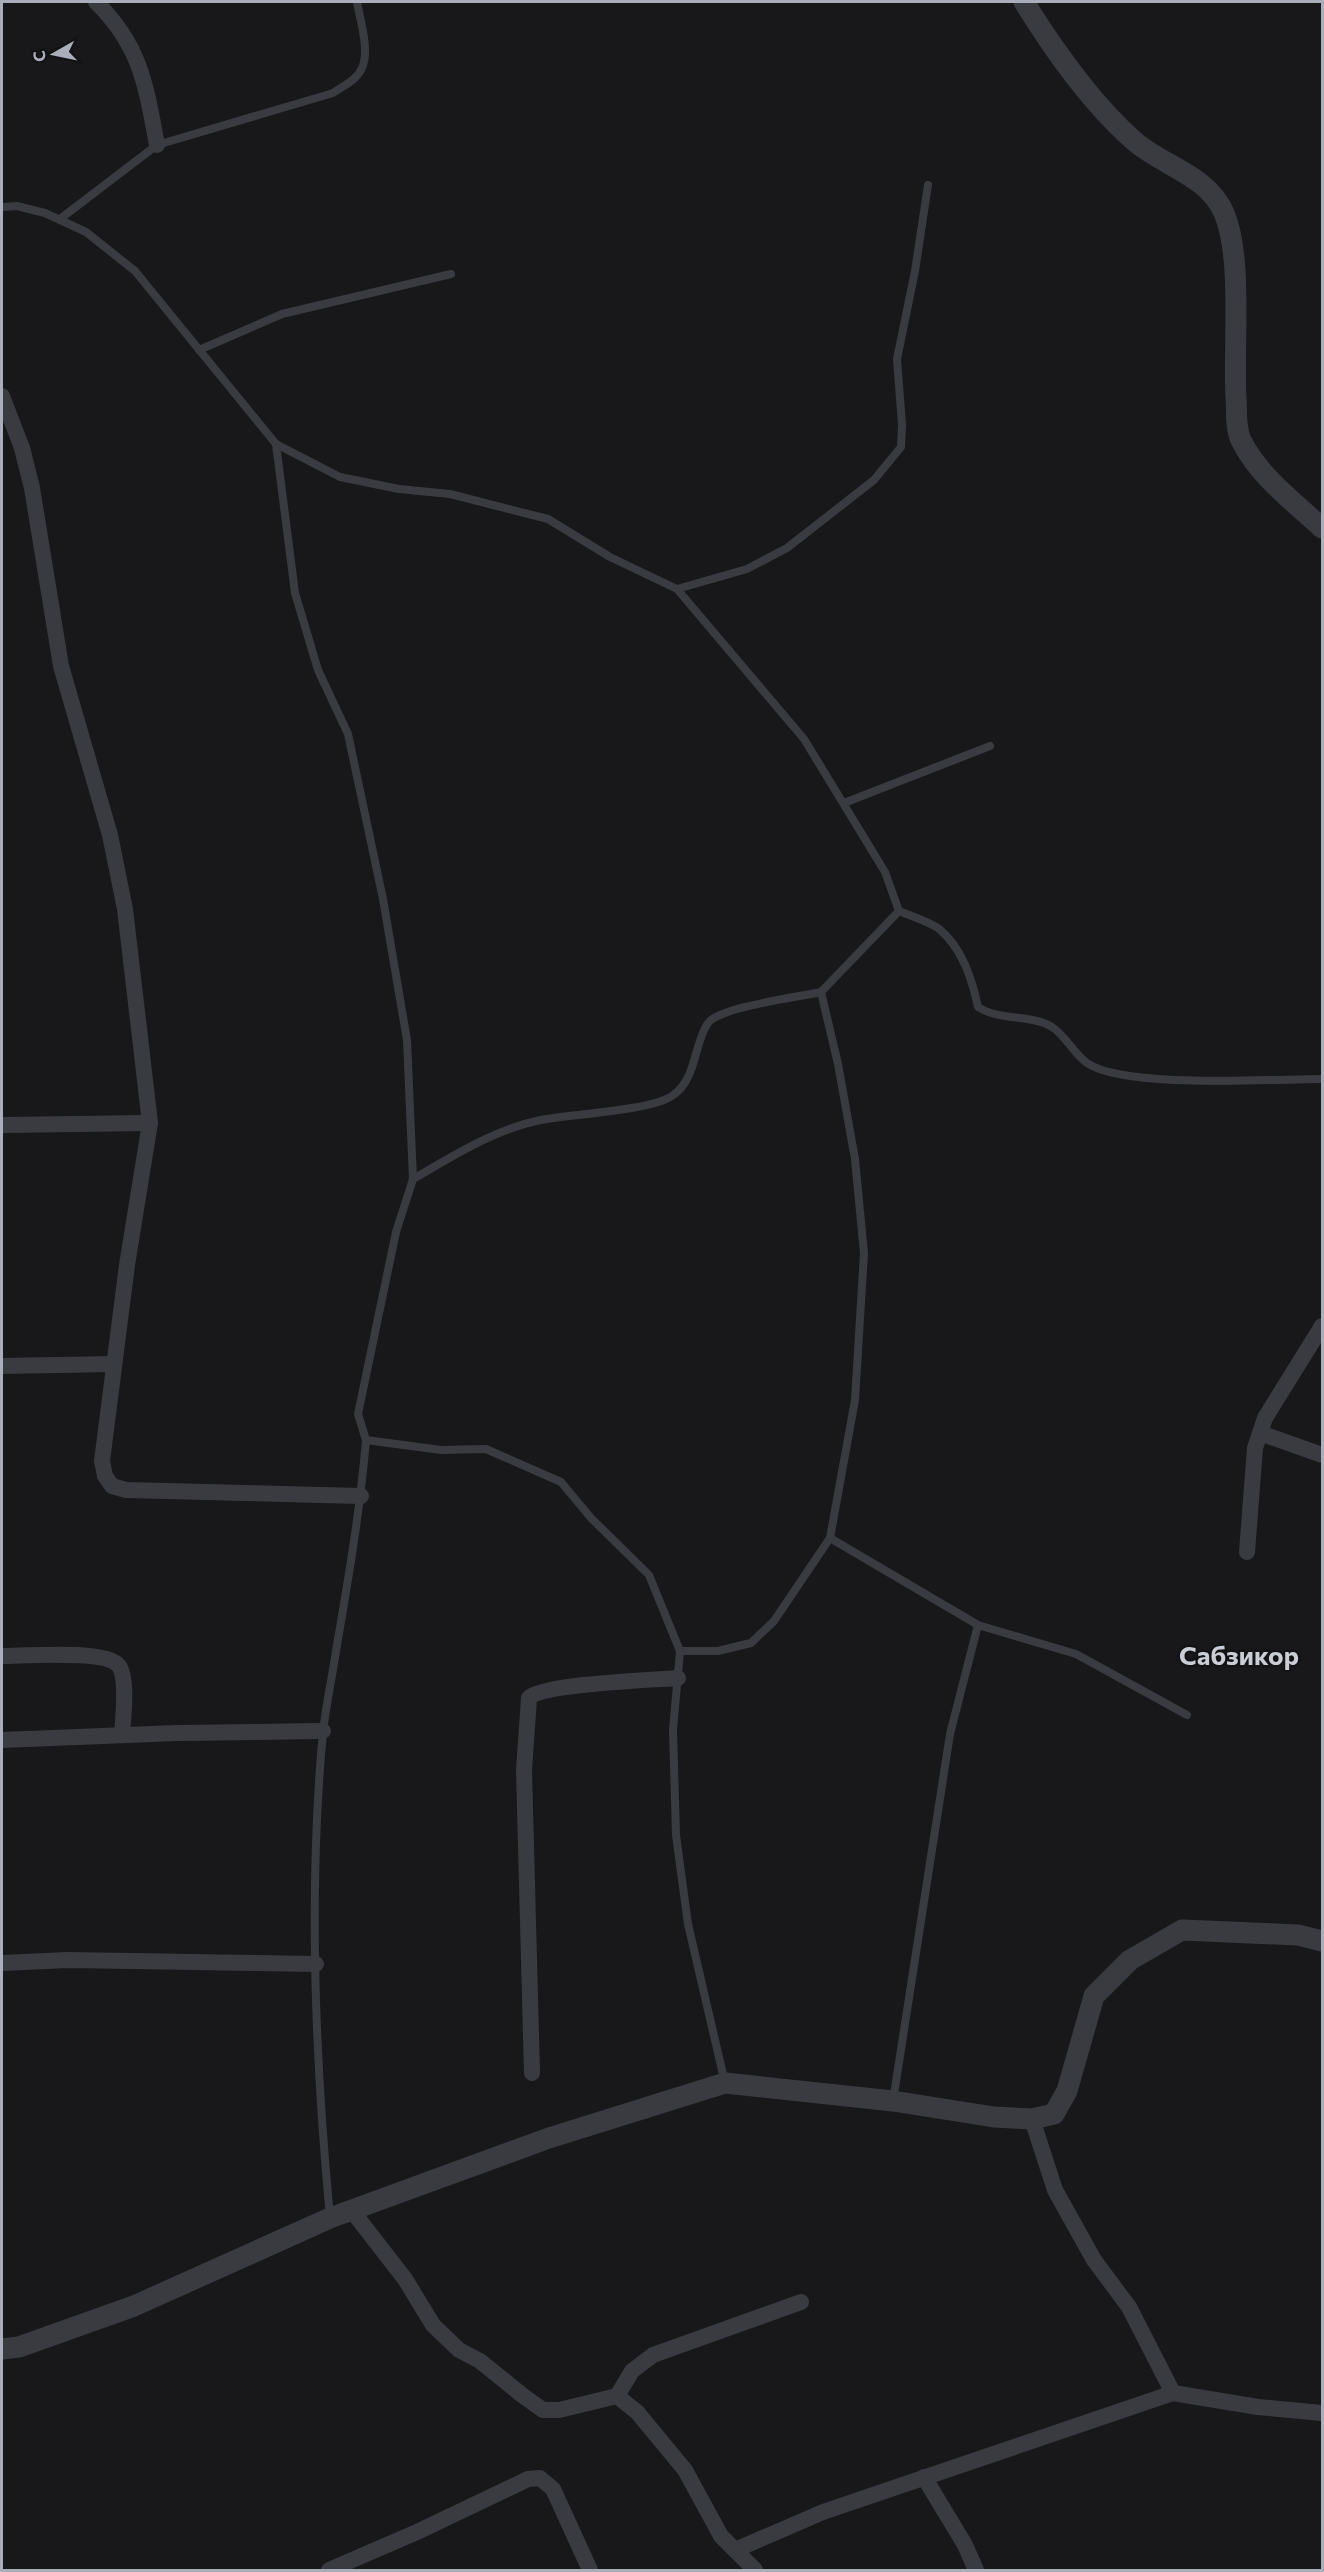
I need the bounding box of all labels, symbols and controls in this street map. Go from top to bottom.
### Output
north arrow [24,24,84,84]
text: С [28,49,49,63]
district label: Сабзикор [1179,1639,1299,1670]

